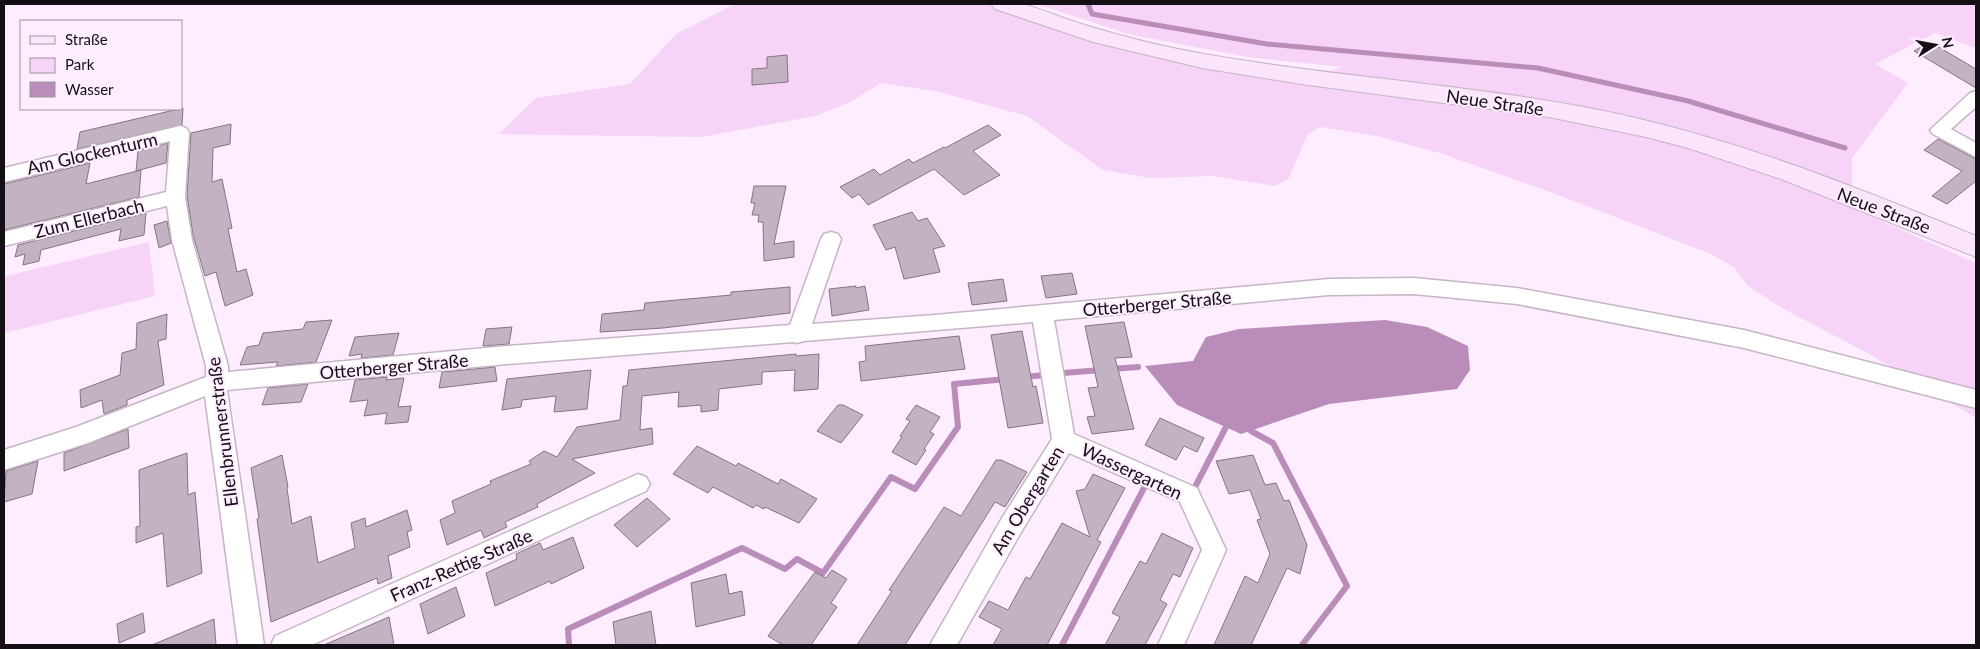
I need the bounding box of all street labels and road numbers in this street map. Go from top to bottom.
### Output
street label: Neue Straße [1445,84,1545,120]
street label: Am Glockenturm [24,127,160,179]
street label: Neue Straße [1834,182,1934,238]
street label: Zum Ellerbach [32,194,146,242]
street label: Otterberger Straße [1082,286,1232,320]
street label: Otterberger Straße [319,349,469,383]
street label: Ellenbrunnerstraße [202,356,242,508]
street label: Wassergarten [1078,438,1186,504]
street label: Am Obergarten [986,442,1068,558]
street label: Franz-Rettig-Straße [386,524,536,606]

